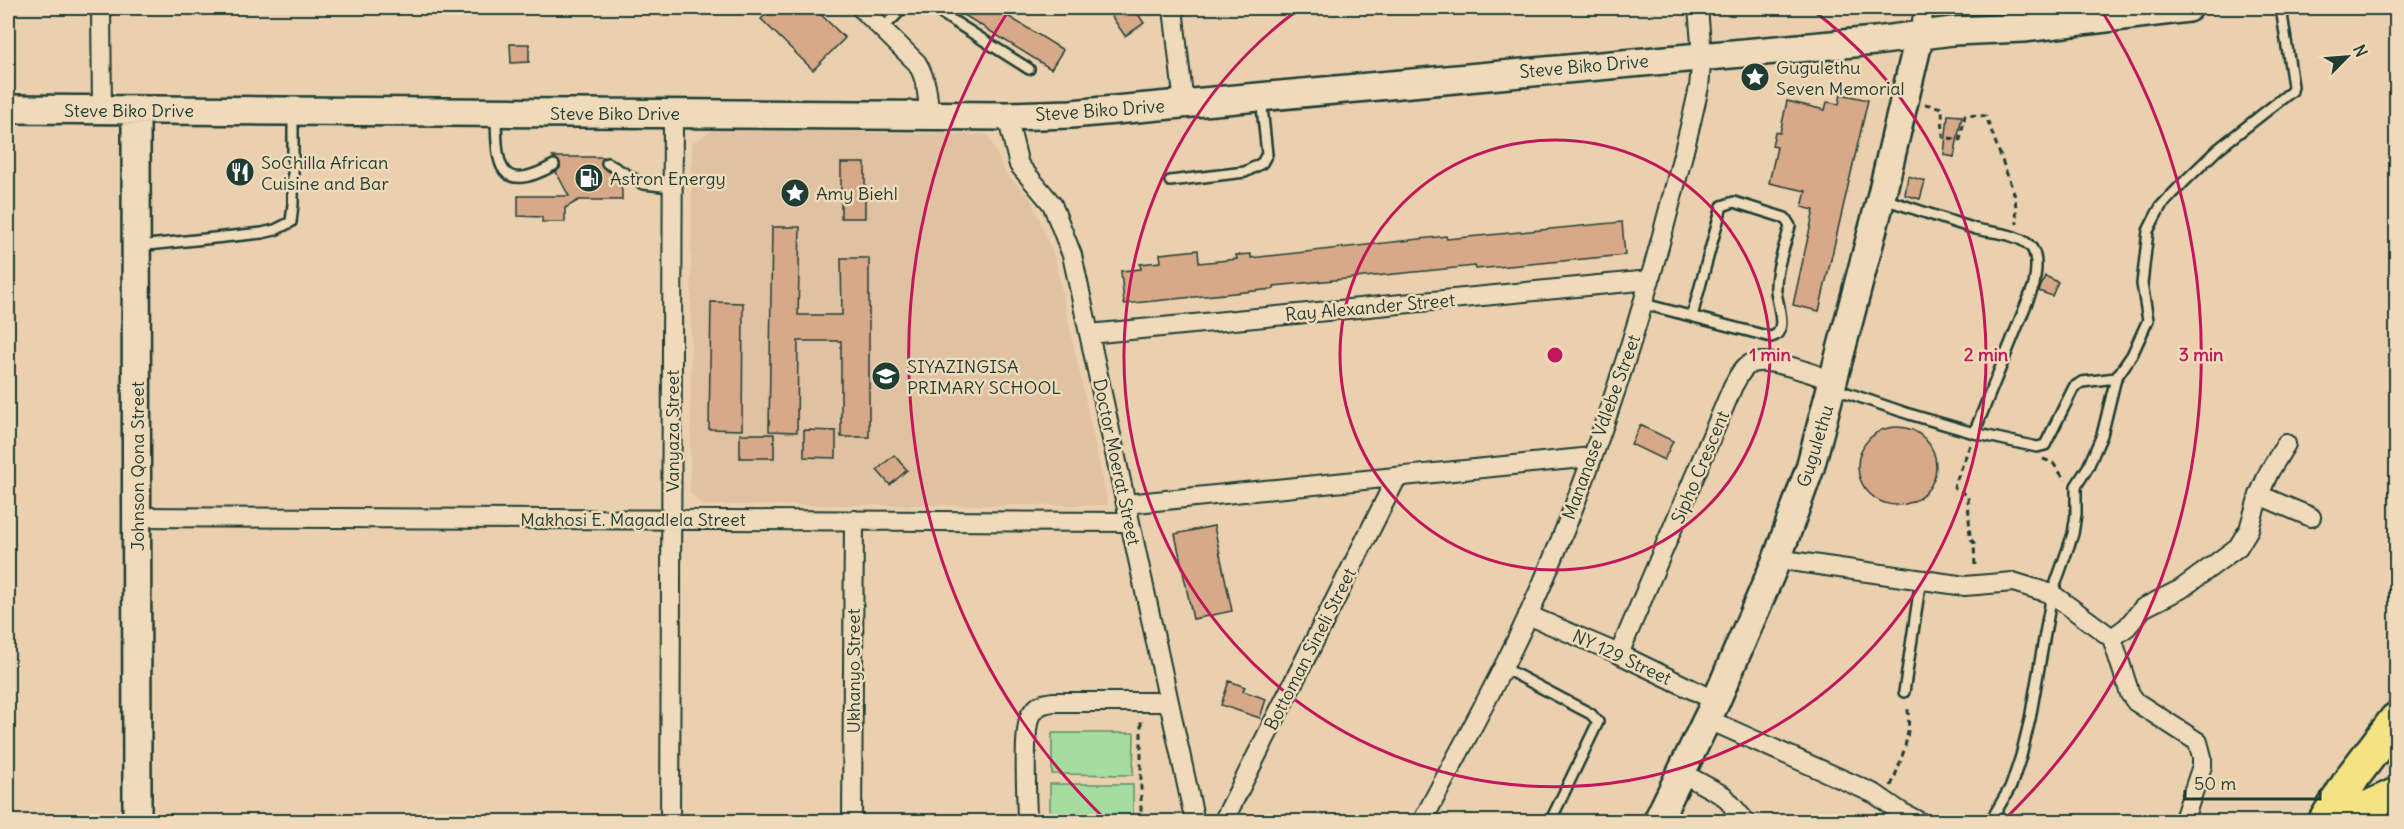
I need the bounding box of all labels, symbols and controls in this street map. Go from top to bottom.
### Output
north arrow [2317,27,2377,87]
text: N [2349,41,2372,60]
street label: Steve Biko Drive [1518,49,1650,83]
place label: Gugulethu Seven Memorial [1776,56,1905,100]
place icon: Gugulethu Seven Memorial [1739,61,1771,93]
street label: Steve Biko Drive [1034,94,1166,126]
street label: Steve Biko Drive [64,99,194,122]
street label: Steve Biko Drive [550,102,680,125]
place label: SoChilla African Cuisine and Bar [261,151,389,195]
restaurant icon: SoChilla African Cuisine and Bar [224,156,256,188]
fuel station icon: Astron Energy [573,162,605,194]
place label: Astron Energy [610,167,726,190]
place icon: Amy Biehl [779,177,811,209]
place label: Amy Biehl [816,182,898,205]
street label: Ray Alexander Street [1284,288,1456,326]
street label: Mananase Vdlebe Street [1557,331,1645,523]
text: 1 min [1749,343,1791,366]
text: 2 min [1964,343,2009,366]
text: 3 min [2179,343,2224,366]
centre of rings [1545,345,1565,365]
place label: SIYAZINGISA PRIMARY SCHOOL [907,355,1061,399]
school or university icon: SIYAZINGISA PRIMARY SCHOOL [870,360,902,392]
street label: Vanyaza Street [661,370,684,492]
street label: Doctor Moerat Street [1088,376,1146,548]
street label: Johnson Qona Street [126,381,149,551]
street label: Gugulethu [1792,402,1838,490]
street label: Sipho Crescent [1666,407,1734,527]
street label: Makhosi E. Magadlela Street [520,508,746,531]
street label: Bottoman Sineli Street [1259,564,1361,734]
street label: Ukhanyo Street [842,608,865,734]
street label: NY 129 Street [1569,624,1675,690]
scale bar [2185,763,2320,801]
text: 50 m [2194,772,2236,795]

